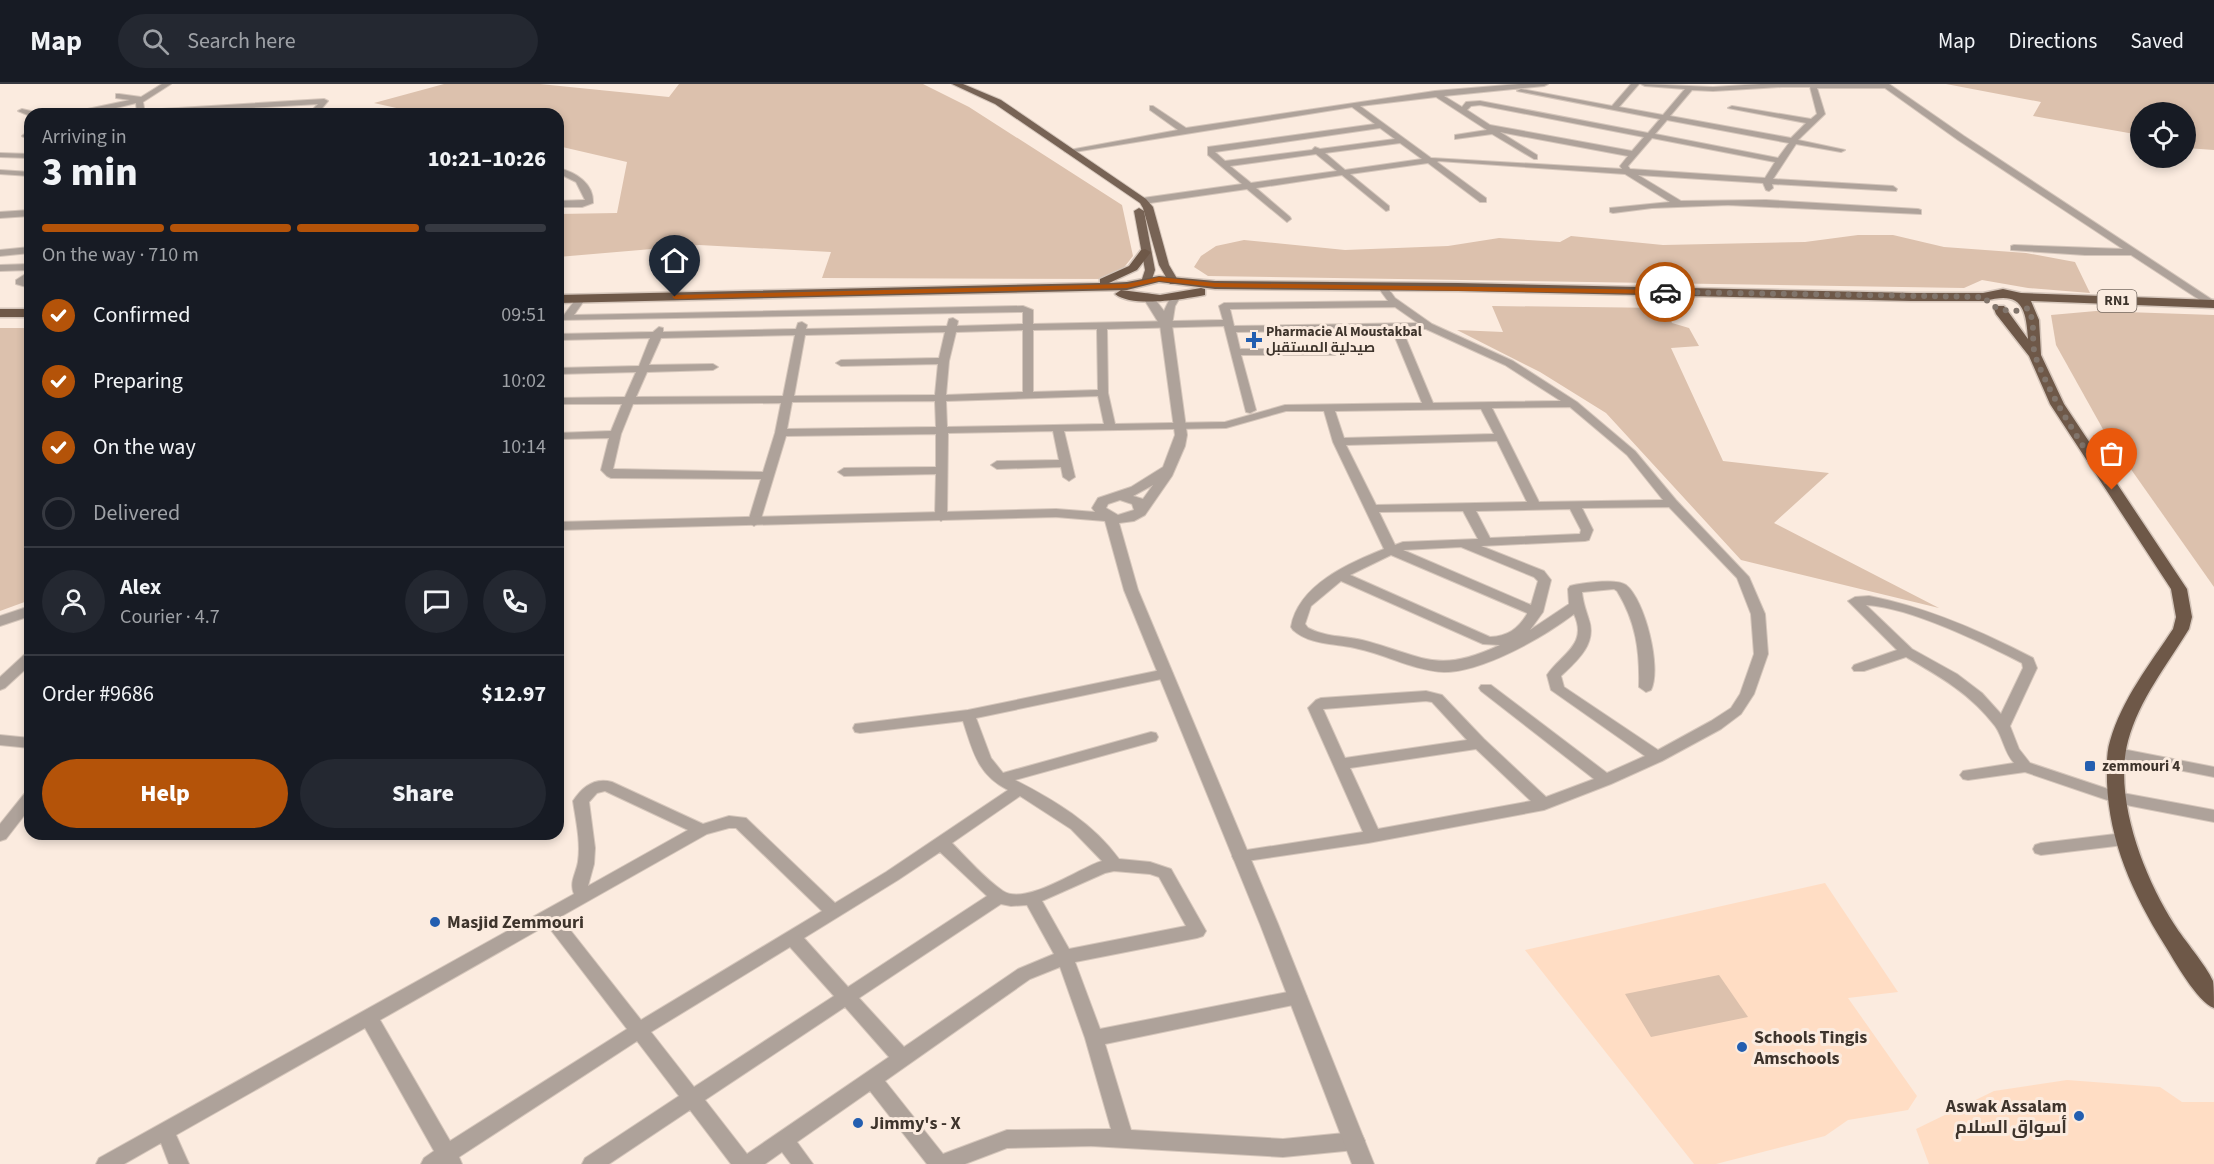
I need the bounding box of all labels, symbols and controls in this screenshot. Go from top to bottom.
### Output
search box [118,14,538,68]
text: Map [30,21,82,61]
icon: search [139,25,172,58]
text: Search here [187,25,296,57]
text: Map [1938,26,1976,56]
text: Directions [2009,26,2097,56]
text: Saved [2130,26,2184,56]
map controls [2130,102,2196,168]
button: locate [2130,102,2196,168]
text: Arriving in [42,123,127,151]
text: 10:21–10:26 [428,143,546,175]
text: 3 min [42,145,138,201]
pin [649,235,700,297]
text: On the way · 710 m [42,241,199,269]
icon: home [658,244,691,277]
courier [1635,262,1695,322]
icon: car [1649,276,1682,309]
road number: RN1 [2098,290,2136,312]
icon: check [42,299,75,332]
text: Confirmed [93,299,190,331]
text: 09:51 [501,301,546,329]
place label: Pharmacie Al Moustakbal صيدلية المستقبل [1266,322,1422,358]
marker: Pharmacie Al Moustakbal صيدلية المستقبل [1247,333,1261,347]
icon: check [42,365,75,398]
text: Preparing [93,365,183,397]
text: 10:02 [501,367,546,395]
pin [2086,428,2137,490]
icon: check [42,431,75,464]
text: On the way [93,431,196,463]
text: 10:14 [501,433,546,461]
icon: bag [2095,437,2128,470]
text: Delivered [93,497,180,529]
button: person [42,570,105,633]
button: chat [405,570,468,633]
button: phone [483,570,546,633]
text: Alex [120,571,161,603]
text: Courier · 4.7 [120,603,220,631]
text: Order #9686 [42,678,154,710]
text: $12.97 [481,678,546,710]
place label: zemmouri 4 [2102,756,2180,777]
button: Help [42,759,288,828]
button: Share [300,759,546,828]
marker: zemmouri 4 [2083,759,2097,773]
place label: Masjid Zemmouri [447,910,584,935]
marker: Masjid Zemmouri [428,915,442,929]
place label: Schools Tingis Amschools [1753,1025,1867,1071]
marker: Schools Tingis Amschools [1735,1040,1749,1054]
place label: Aswak Assalam أسواق السلام [1945,1094,2067,1140]
marker: Aswak Assalam أسواق السلام [2072,1109,2086,1123]
place label: Jimmy's - X [870,1111,962,1136]
marker: Jimmy's - X [851,1116,865,1130]

